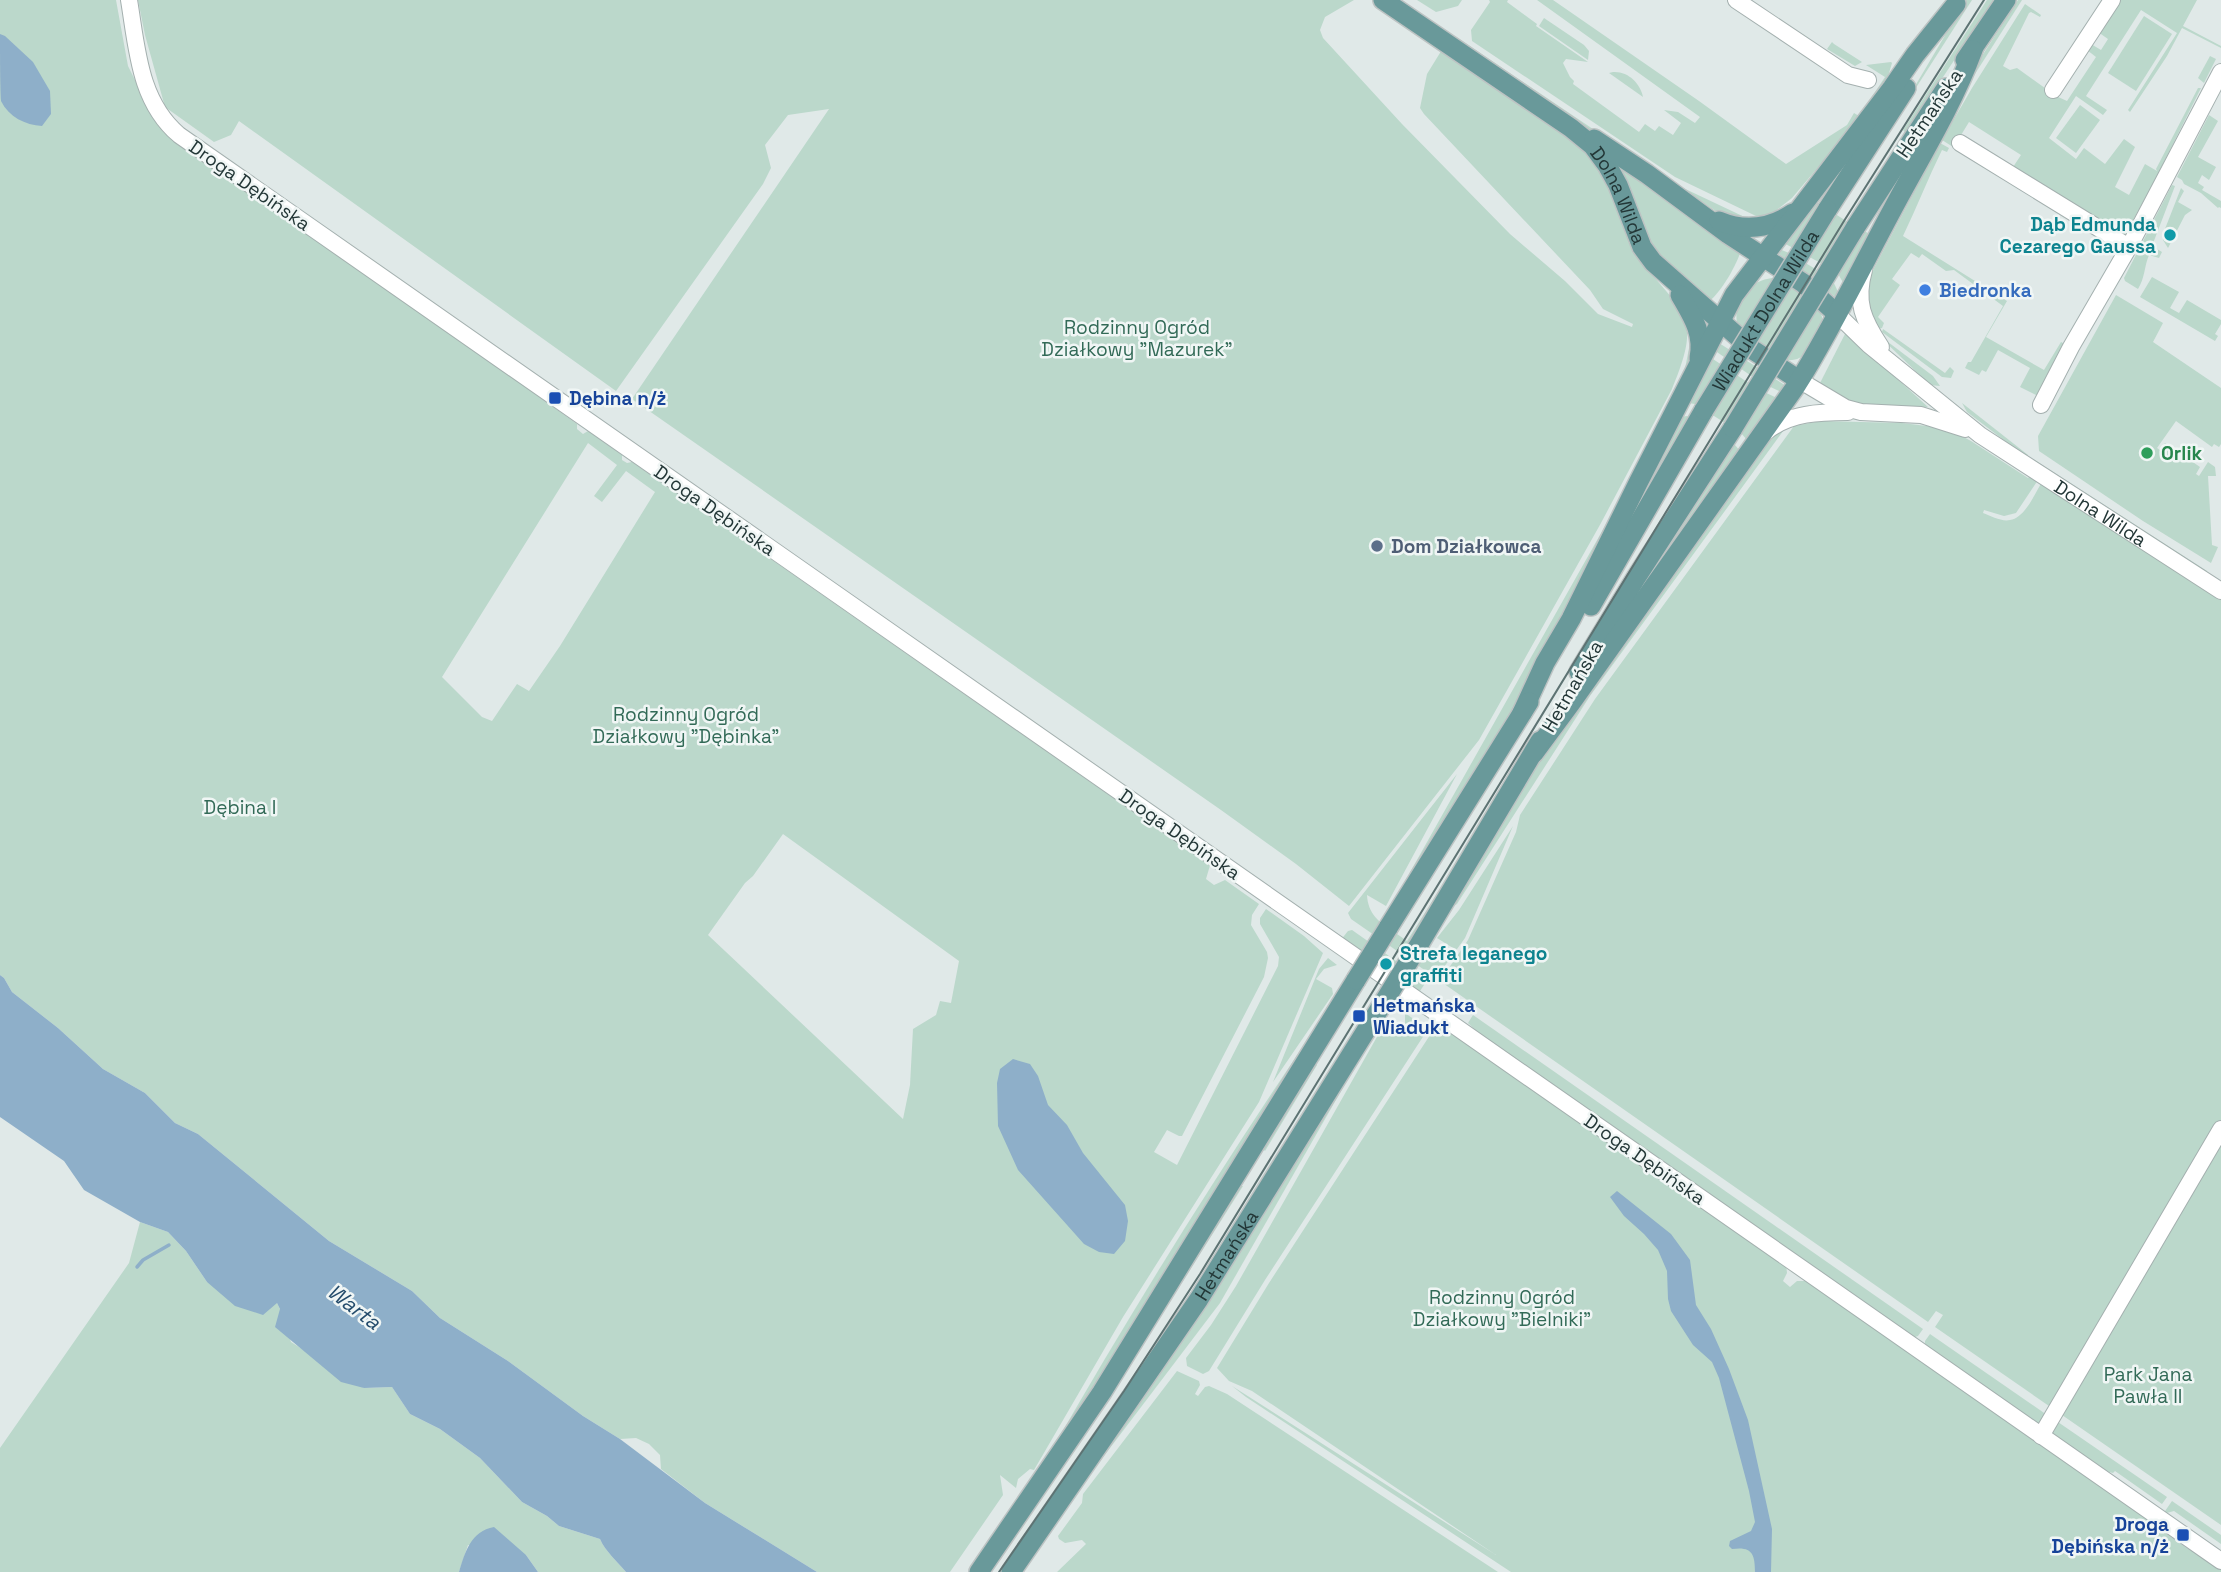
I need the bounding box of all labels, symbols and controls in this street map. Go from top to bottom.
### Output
street label: Hetmańska [1891,64,1968,163]
street label: Droga Dębińska [184,134,315,237]
street label: Dolna Wilda [1585,142,1652,248]
place label: Dąb Edmunda Cezarego Gaussa [2000,212,2156,259]
street label: Wiadukt Dolna Wilda [1707,225,1825,396]
marker: Dąb Edmunda Cezarego Gaussa [2162,227,2178,243]
place label: Biedronka [1939,278,2032,303]
marker: Biedronka [1917,282,1933,298]
park label: Rodzinny Ogród Działkowy "Mazurek" [1041,315,1233,362]
place label: Dębina n/ż [569,386,666,411]
marker: Dębina n/ż [547,390,563,406]
place label: Orlik [2161,441,2202,466]
marker: Orlik [2139,445,2155,461]
street label: Droga Dębińska [649,459,780,562]
street label: Dolna Wilda [2049,474,2151,553]
place label: Dom Działkowca [1391,534,1541,559]
marker: Dom Działkowca [1369,538,1385,554]
street label: Hetmańska [1536,636,1609,737]
park label: Rodzinny Ogród Działkowy "Dębinka" [593,702,779,749]
street label: Droga Dębińska [1114,783,1245,886]
park label: Dębina I [204,795,276,820]
place label: Strefa leganego graffiti [1400,941,1548,988]
marker: Strefa leganego graffiti [1378,956,1394,972]
place label: Hetmańska Wiadukt [1373,993,1475,1040]
marker: Hetmańska Wiadukt [1351,1008,1367,1024]
street label: Droga Dębińska [1579,1108,1710,1211]
street label: Hetmańska [1189,1206,1264,1305]
water label: Warta [322,1278,387,1336]
park label: Rodzinny Ogród Działkowy "Bielniki" [1413,1285,1591,1332]
park label: Park Jana Pawła II [2104,1362,2192,1409]
place label: Droga Dębińska n/ż [2051,1512,2169,1559]
marker: Droga Dębińska n/ż [2175,1527,2191,1543]

